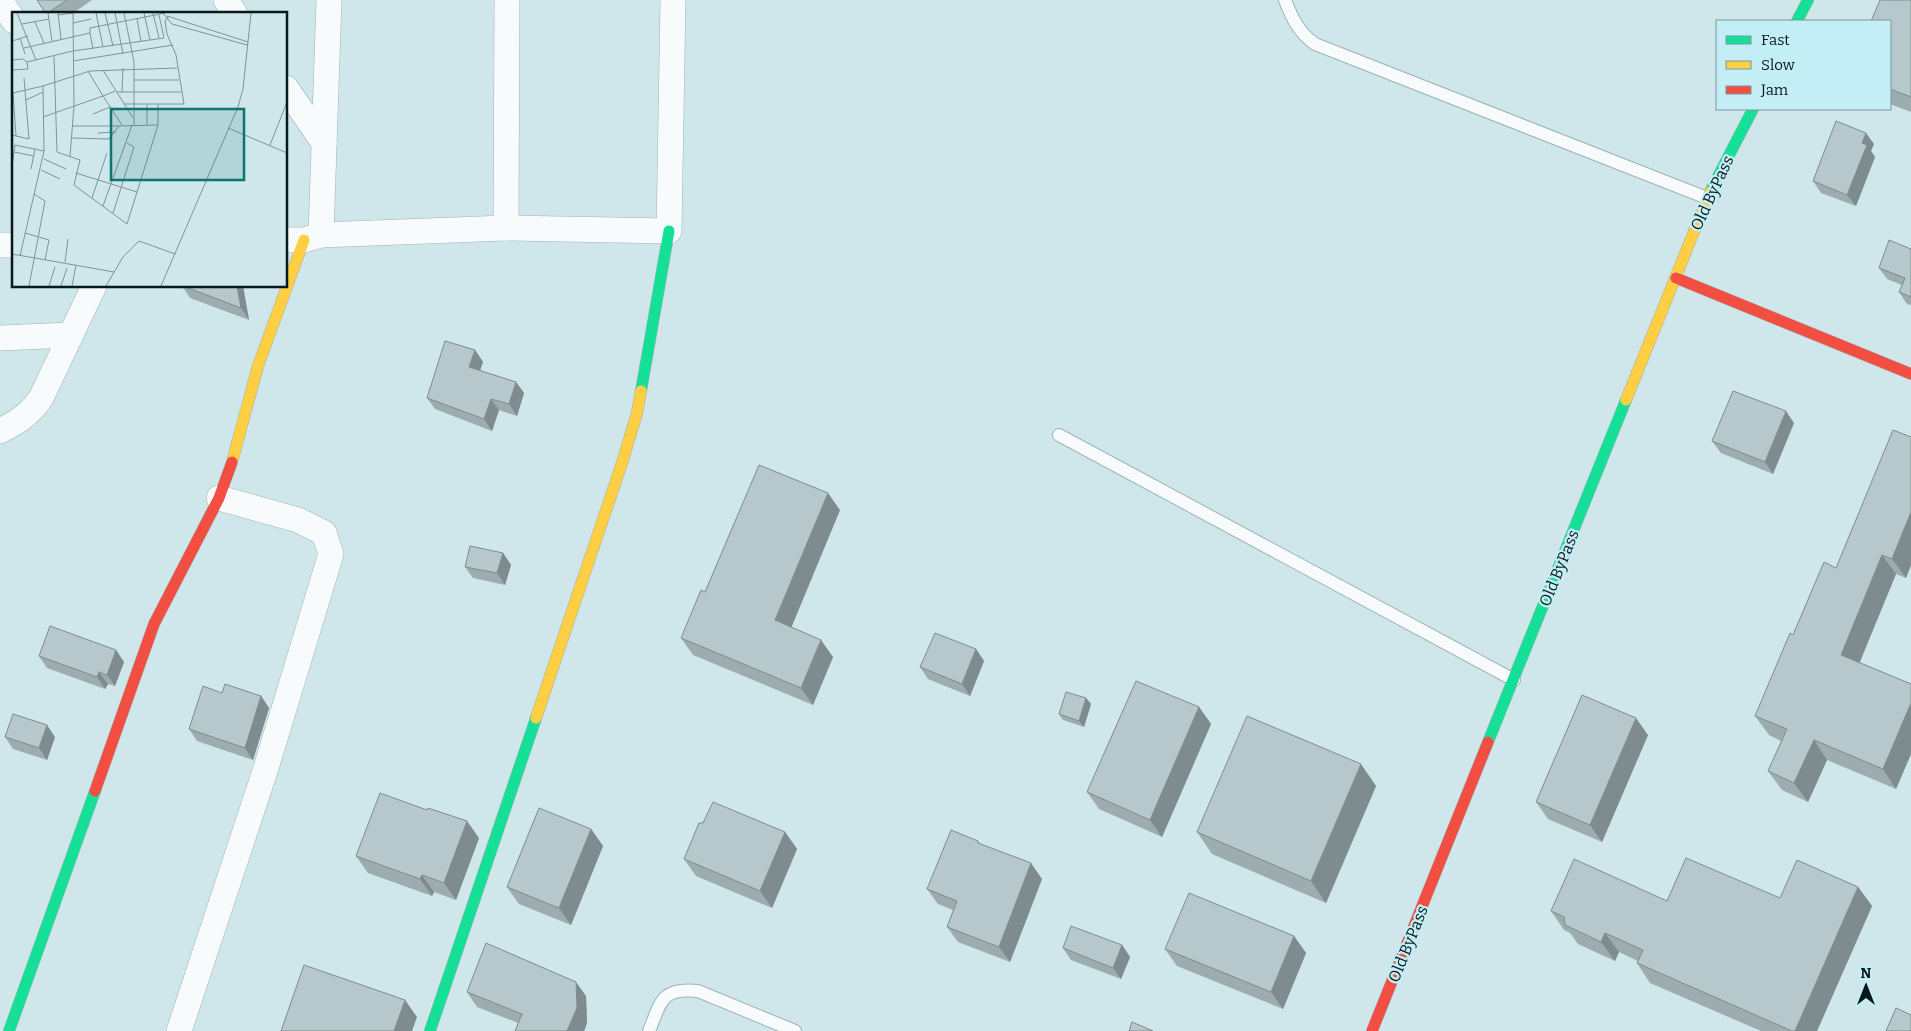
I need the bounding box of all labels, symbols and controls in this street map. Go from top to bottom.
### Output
inset map [12,12,288,288]
legend [1716,20,1891,110]
text: Fast [1761,31,1790,49]
text: Slow [1761,56,1796,74]
text: Jam [1760,81,1789,99]
street label: Old ByPass [1686,152,1738,234]
street label: Old ByPass [1535,527,1583,609]
street label: Old ByPass [1384,903,1432,985]
north arrow [1841,961,1891,1011]
text: N [1861,965,1872,982]

